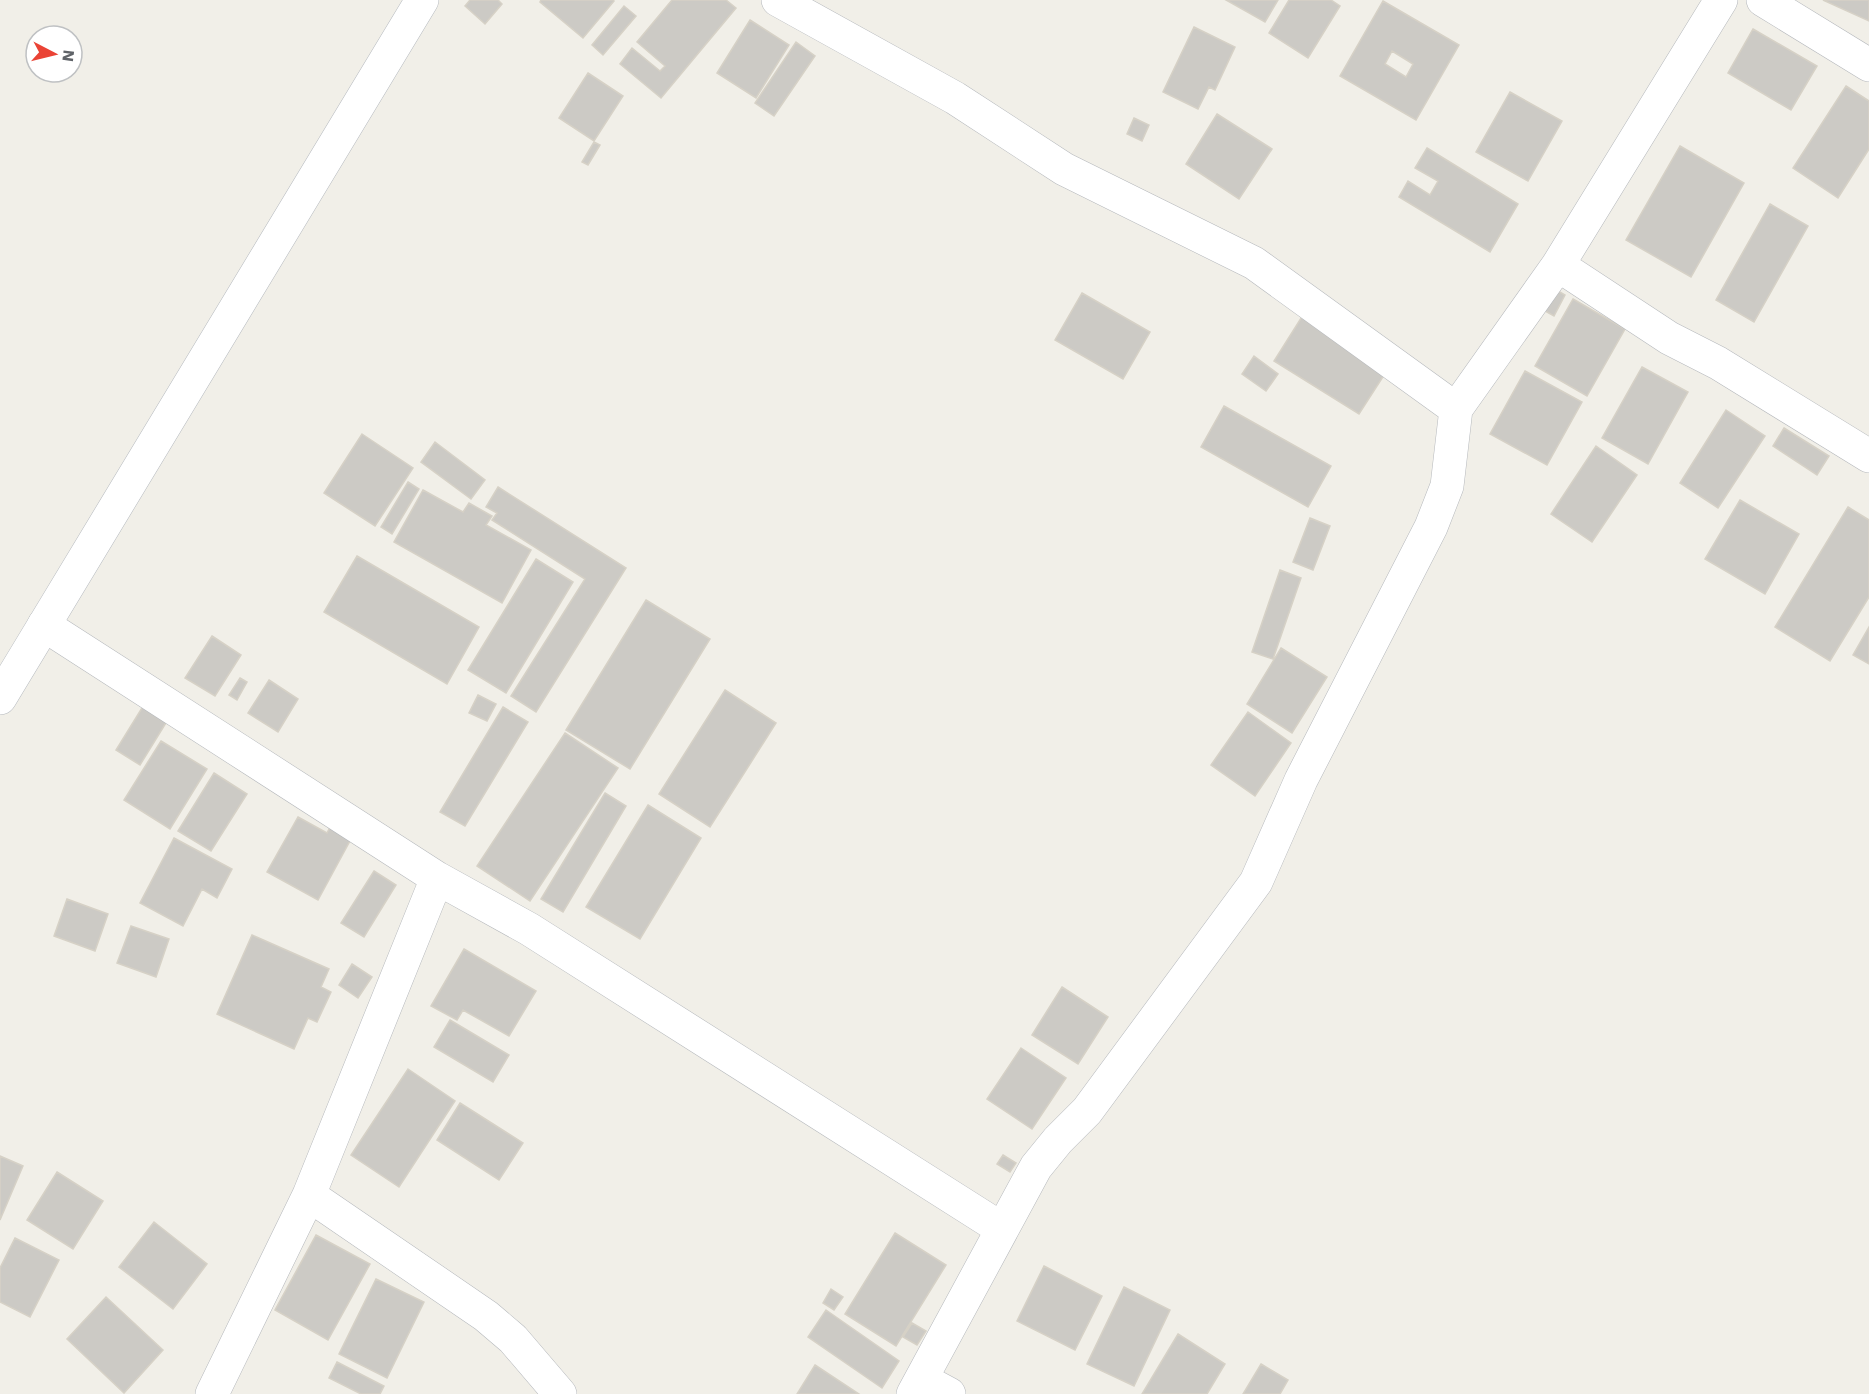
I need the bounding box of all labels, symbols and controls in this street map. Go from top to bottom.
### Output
north arrow [24,24,84,84]
text: N [58,49,79,63]

